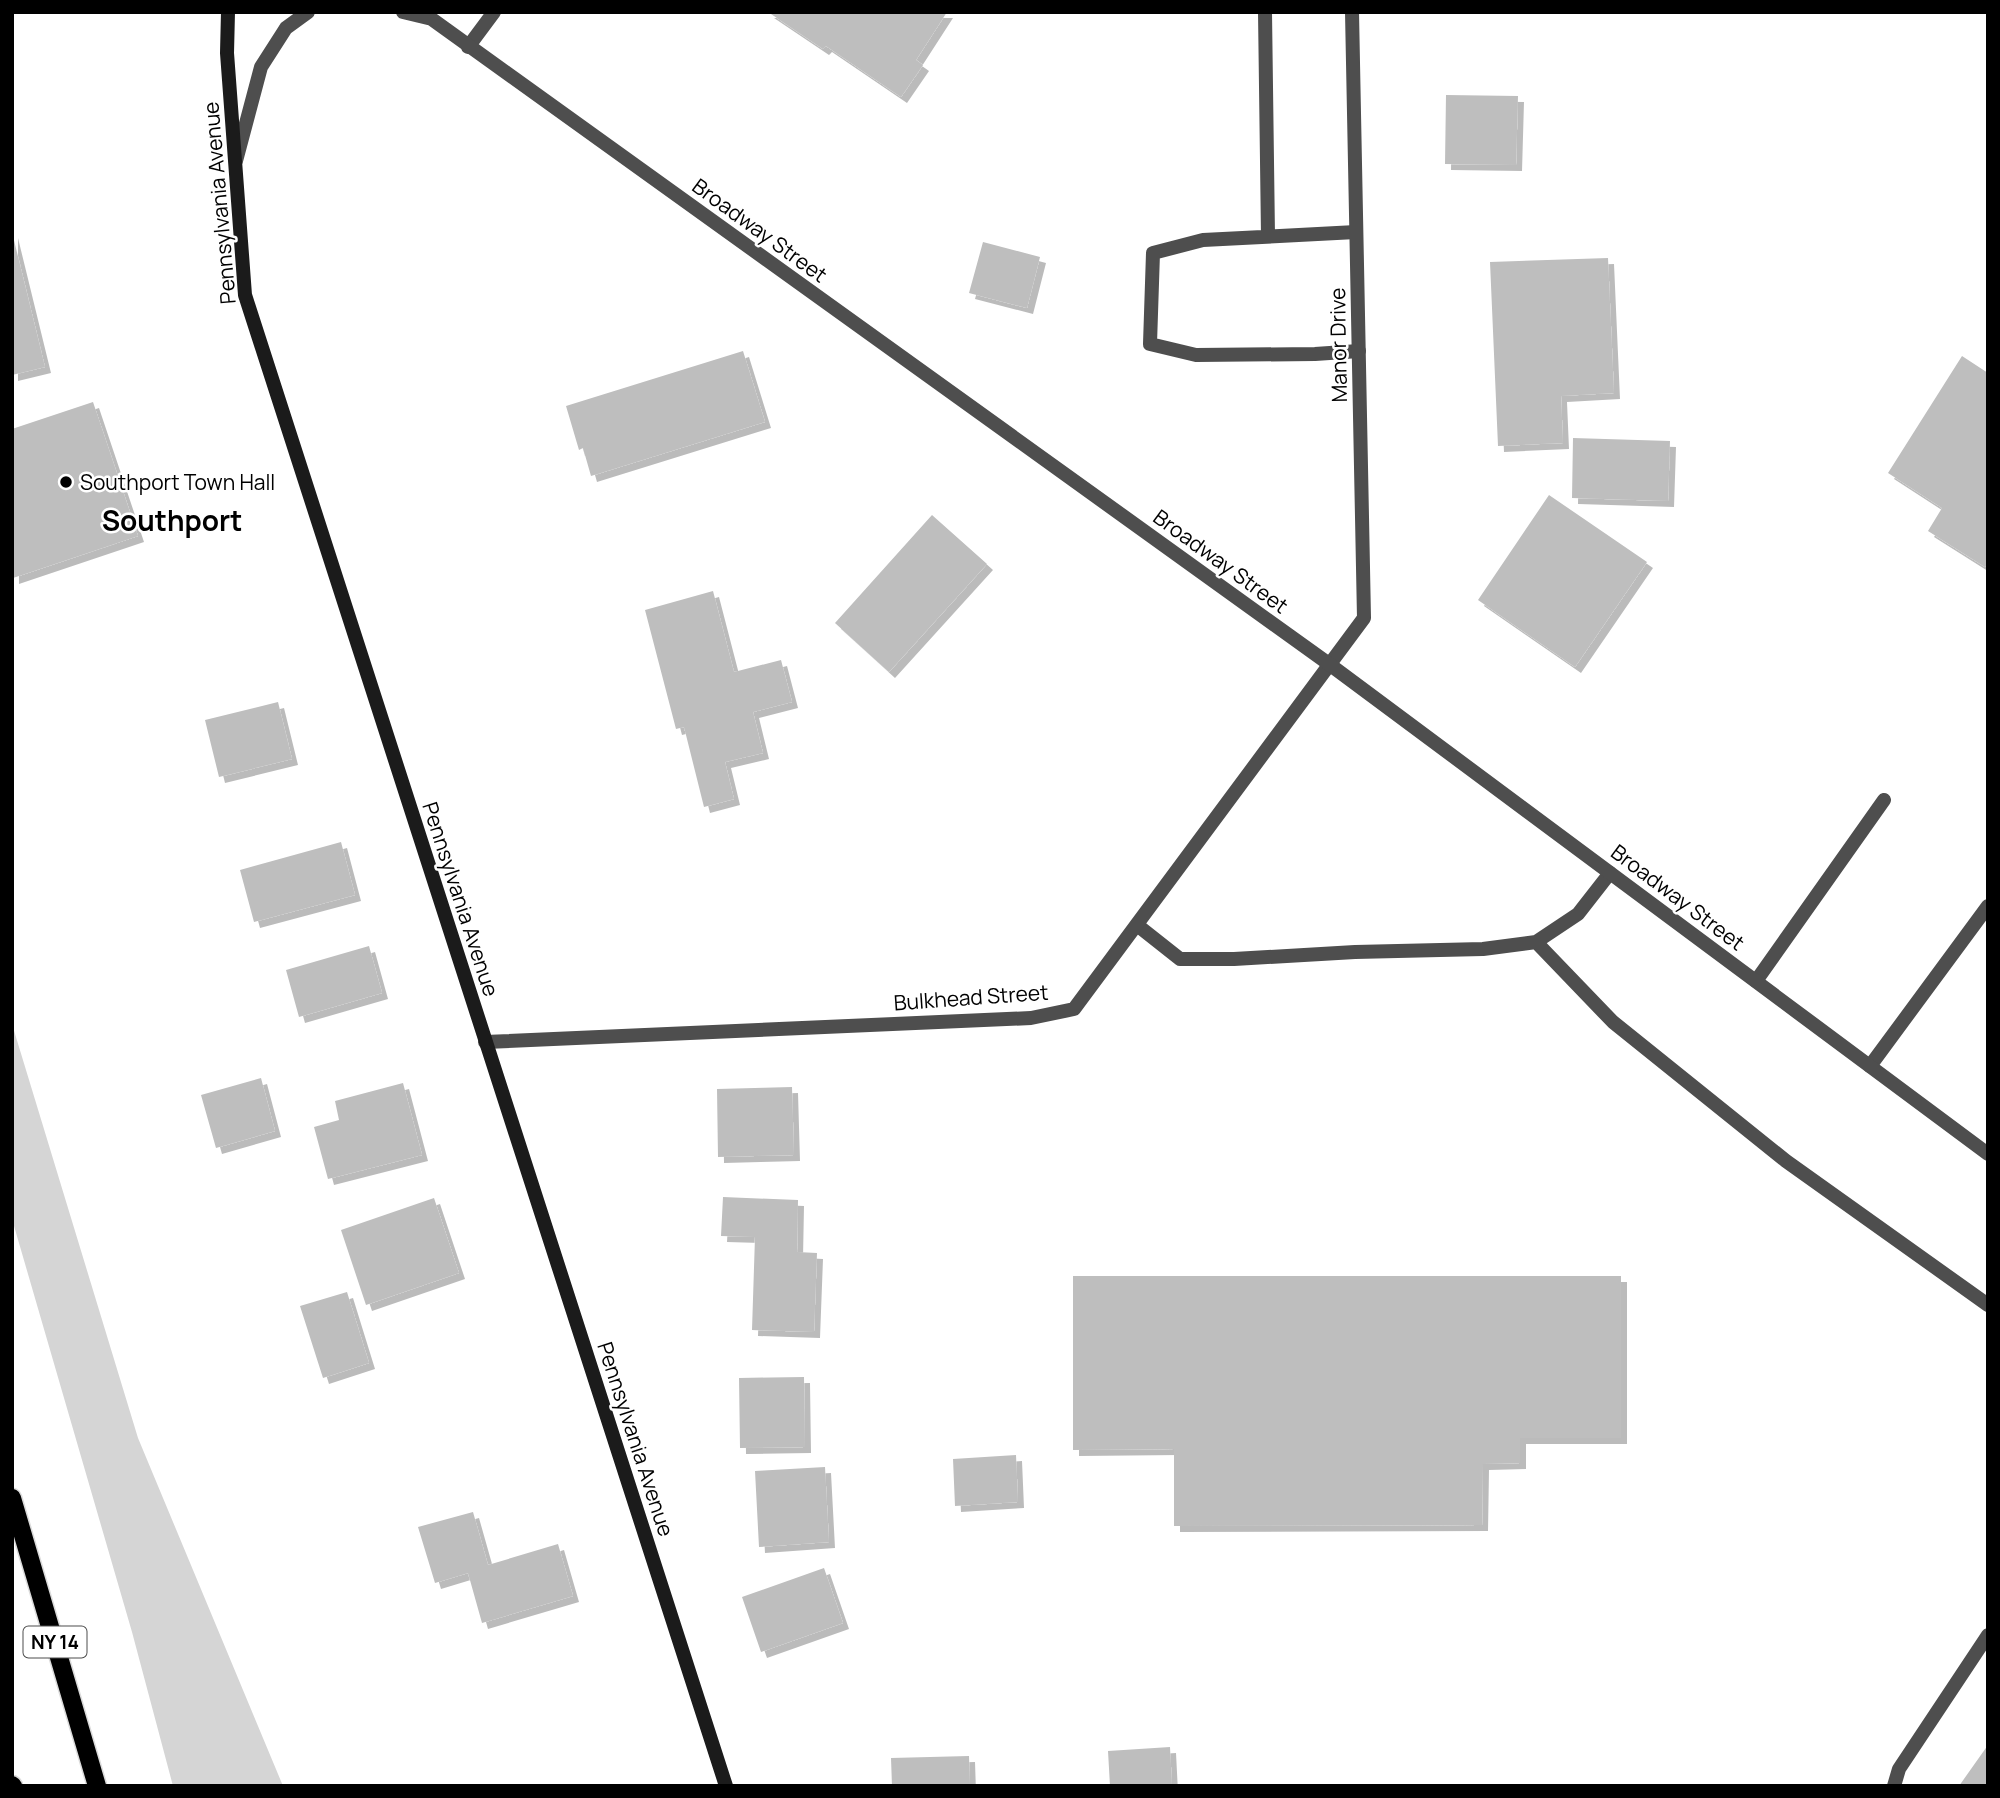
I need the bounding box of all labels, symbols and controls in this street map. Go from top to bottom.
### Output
street label: Pennsylvania Avenue [196,101,242,305]
street label: Broadway Street [687,172,833,288]
street label: Manor Drive [1323,287,1353,403]
place label: Southport Town Hall [80,468,275,496]
marker: Southport Town Hall [58,474,74,490]
district label: Southport [102,501,242,539]
street label: Broadway Street [1148,503,1294,619]
street label: Pennsylvania Avenue [416,798,506,1000]
street label: Broadway Street [1606,838,1750,956]
street label: Bulkhead Street [893,978,1049,1016]
street label: Pennsylvania Avenue [591,1338,681,1540]
road number: NY 14 [23,1626,86,1658]

